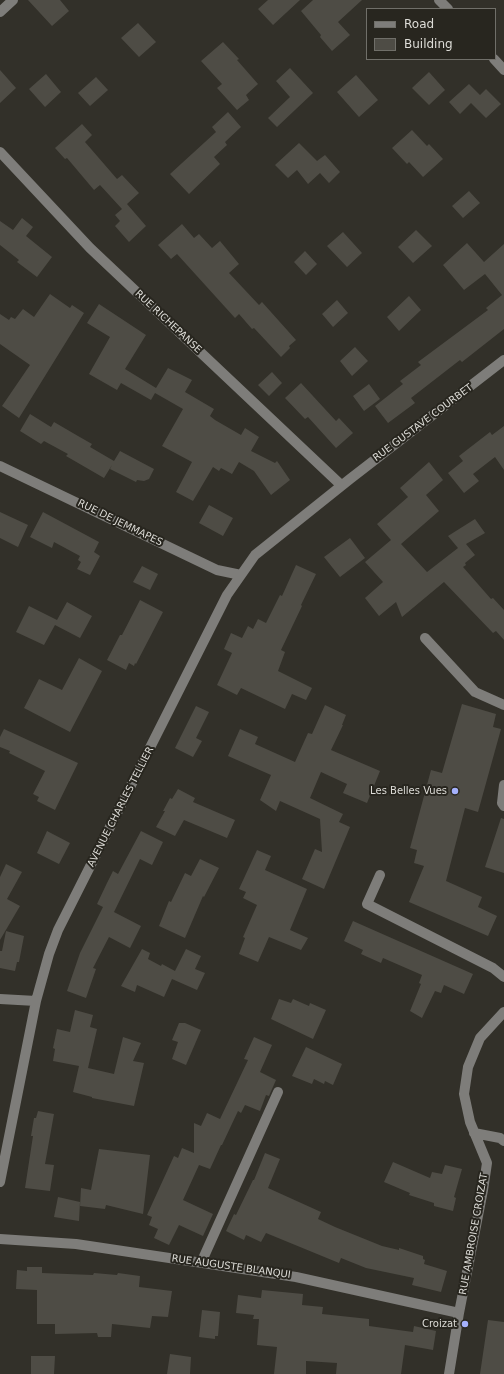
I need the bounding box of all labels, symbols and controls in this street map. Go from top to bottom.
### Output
legend [366,8,496,60]
text: Road [404,17,434,31]
text: Building [404,37,453,51]
street label: RUE RICHEPANSE [132,288,204,356]
street label: RUE GUSTAVE COURBET [371,382,475,464]
street label: RUE DE JEMMAPES [76,497,164,549]
street label: AVENUE CHARLES TELLIER [85,745,157,869]
place label: Les Belles Vues [370,785,447,797]
marker: Les Belles Vues [450,786,460,796]
street label: RUE AMBROISE CROIZAT [457,1172,491,1296]
street label: RUE AUGUSTE BLANQUI [171,1253,291,1281]
place label: Croizat [422,1318,457,1330]
marker: Croizat [460,1319,470,1329]

